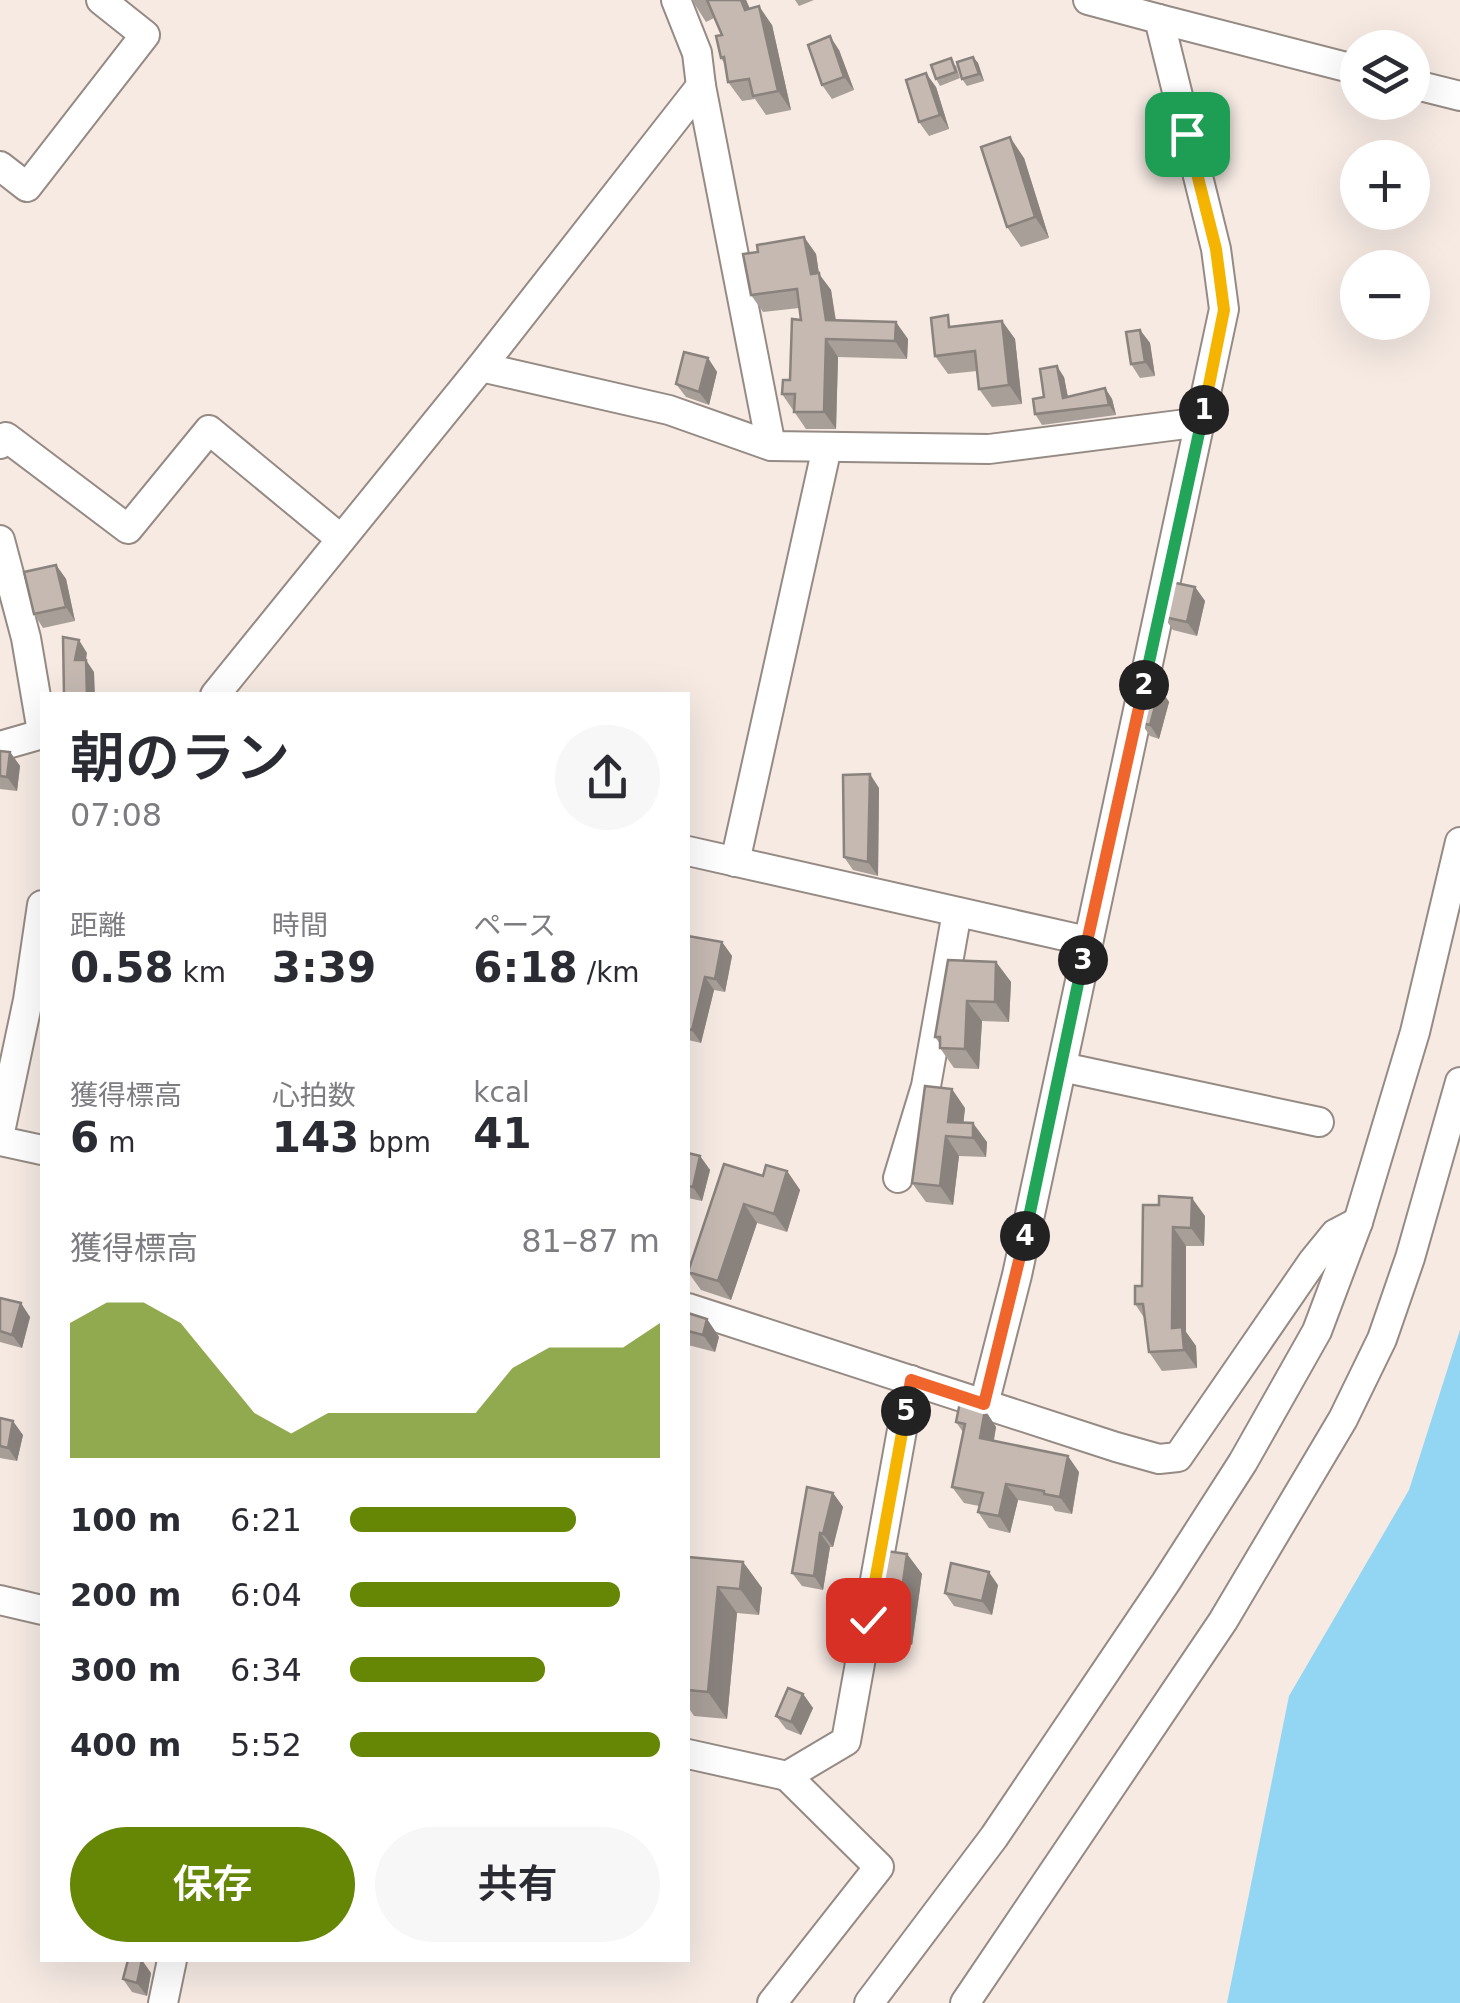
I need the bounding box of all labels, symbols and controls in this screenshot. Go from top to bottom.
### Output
map controls [1340,30,1430,340]
button: layers [1340,30,1430,120]
pin [1145,92,1230,177]
icon: arrive [1160,107,1215,162]
button: + [1340,140,1430,230]
button: − [1340,250,1430,340]
pin: 1 [1179,385,1229,435]
text: 1 [1194,393,1214,426]
pin: 2 [1119,660,1169,710]
text: 2 [1134,668,1154,701]
button: share [555,725,660,830]
text: 朝のラン [70,726,290,790]
text: 07:08 [70,796,162,834]
text: 距離 [70,909,126,942]
text: 時間 [272,909,328,942]
text: ペース [473,909,556,942]
pin: 3 [1058,935,1108,985]
text: 0.58 [70,943,174,992]
text: 3:39 [272,943,376,992]
text: 6:18 [473,943,578,992]
text: 3 [1073,943,1093,976]
text: km [174,956,226,989]
text: /km [578,956,640,989]
text: kcal [473,1076,530,1109]
text: 獲得標高 [70,1079,182,1112]
text: 心拍数 [272,1079,356,1112]
text: 41 [473,1109,532,1158]
text: 6 [70,1113,99,1162]
text: 143 [272,1113,359,1162]
text: m [99,1126,135,1159]
text: bpm [359,1126,431,1159]
pin: 4 [1000,1211,1050,1261]
text: 4 [1015,1219,1035,1252]
text: 81–87 m [521,1222,660,1260]
text: 獲得標高 [70,1229,198,1267]
pin: 5 [881,1386,931,1436]
text: 5 [896,1394,916,1427]
text: 100 m [70,1501,181,1539]
text: 6:21 [230,1501,302,1539]
text: 200 m [70,1576,181,1614]
text: 6:04 [230,1576,302,1614]
pin [826,1578,911,1663]
icon: check [841,1593,896,1648]
text: 300 m [70,1651,181,1689]
text: 6:34 [230,1651,302,1689]
text: 400 m [70,1726,181,1764]
text: 5:52 [230,1726,302,1764]
button: 保存 [70,1827,355,1942]
button: 共有 [375,1827,660,1942]

